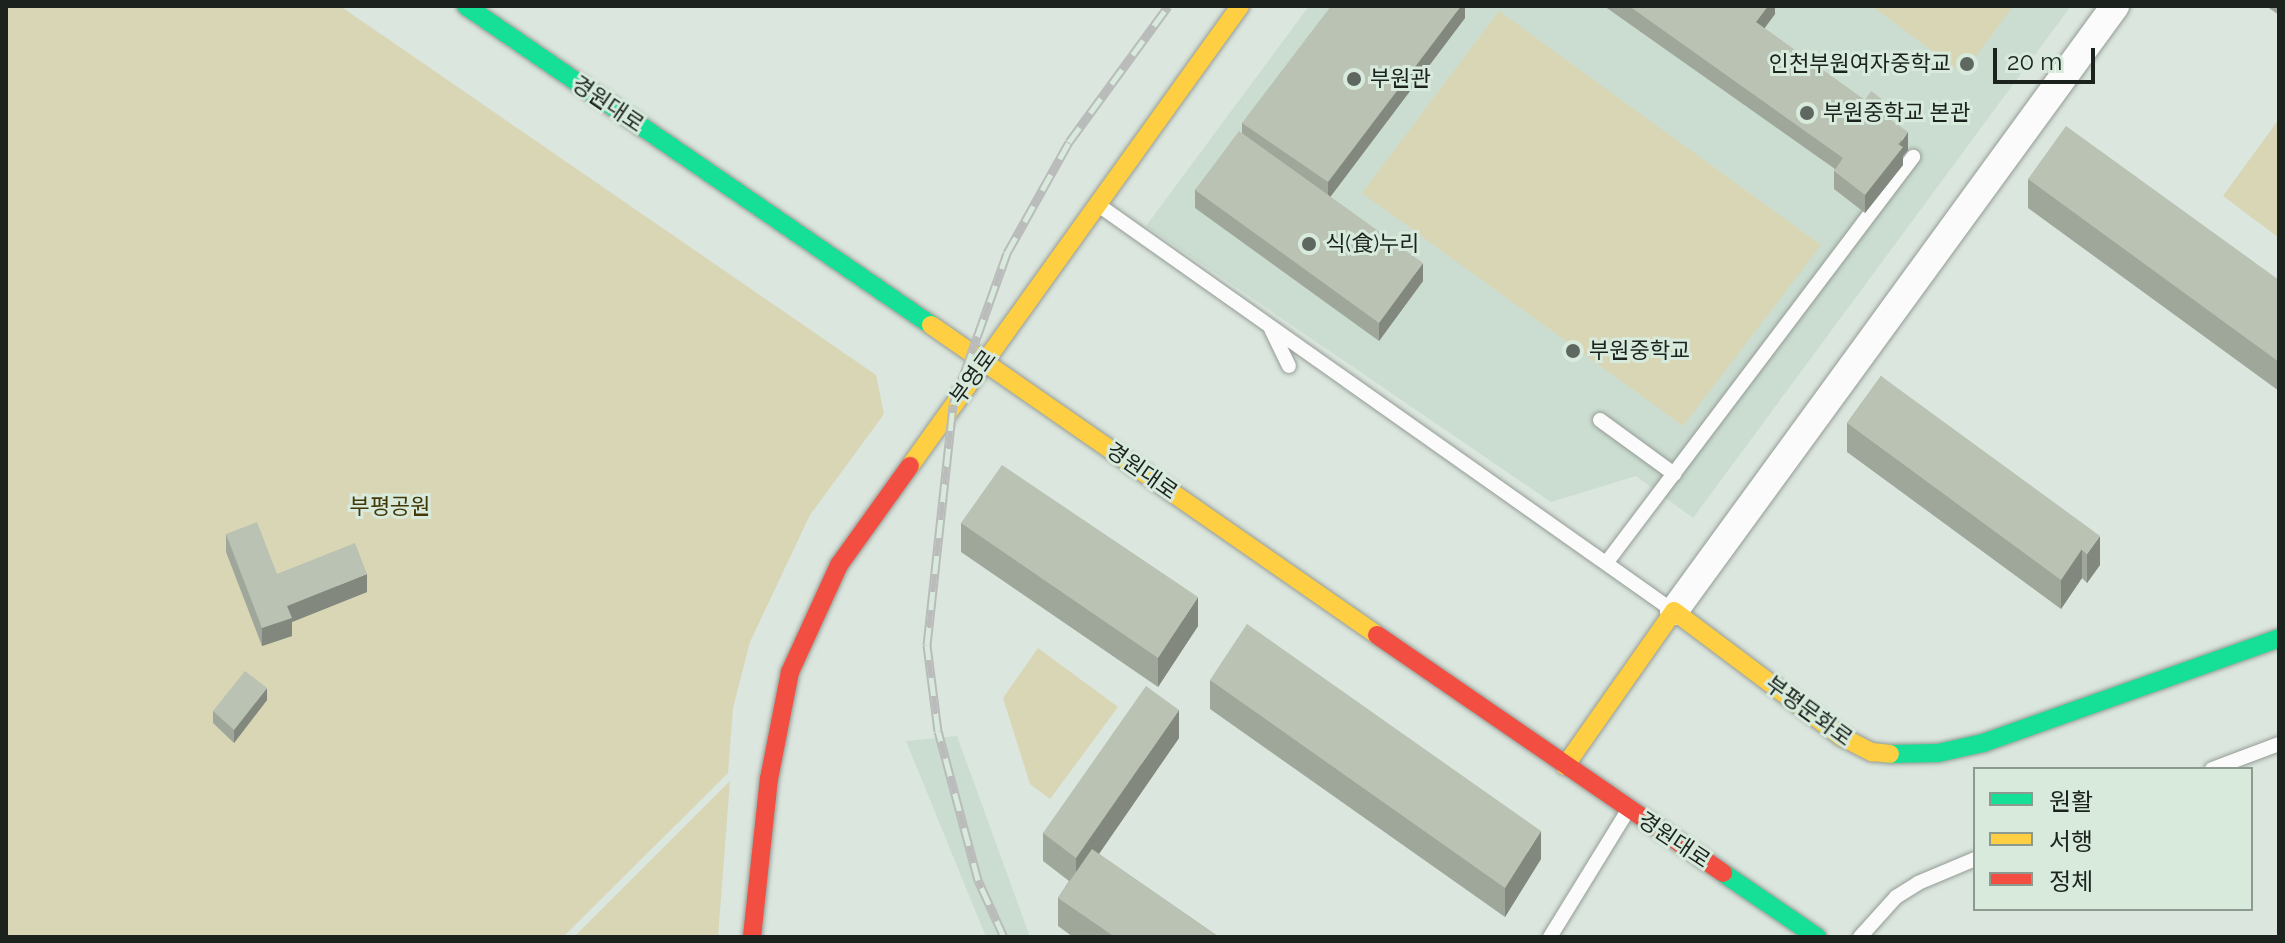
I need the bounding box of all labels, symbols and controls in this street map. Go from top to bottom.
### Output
scale bar [1997,32,2099,82]
text: 20 m [2007,47,2062,76]
place label: 인천부원여자중학교 [1769,51,1951,77]
marker: 인천부원여자중학교 [1958,55,1976,73]
place label: 부원관 [1370,66,1431,92]
street label: 경원대로 [567,70,649,138]
marker: 부원관 [1345,70,1363,88]
place label: 부원중학교 본관 [1823,100,1970,126]
marker: 부원중학교 본관 [1798,104,1816,122]
place label: 식(食)누리 [1325,231,1420,257]
marker: 식(食)누리 [1300,235,1318,253]
place label: 부원중학교 [1589,338,1690,364]
marker: 부원중학교 [1564,342,1582,360]
street label: 부영로 [944,345,1002,409]
street label: 경원대로 [1101,437,1183,505]
park label: 부평공원 [350,494,430,520]
street label: 부평문화로 [1760,671,1858,751]
legend [1973,767,2253,911]
text: 원활 [2049,787,2093,816]
street label: 경원대로 [1633,806,1715,874]
text: 서행 [2049,827,2093,856]
text: 정체 [2049,867,2093,896]

